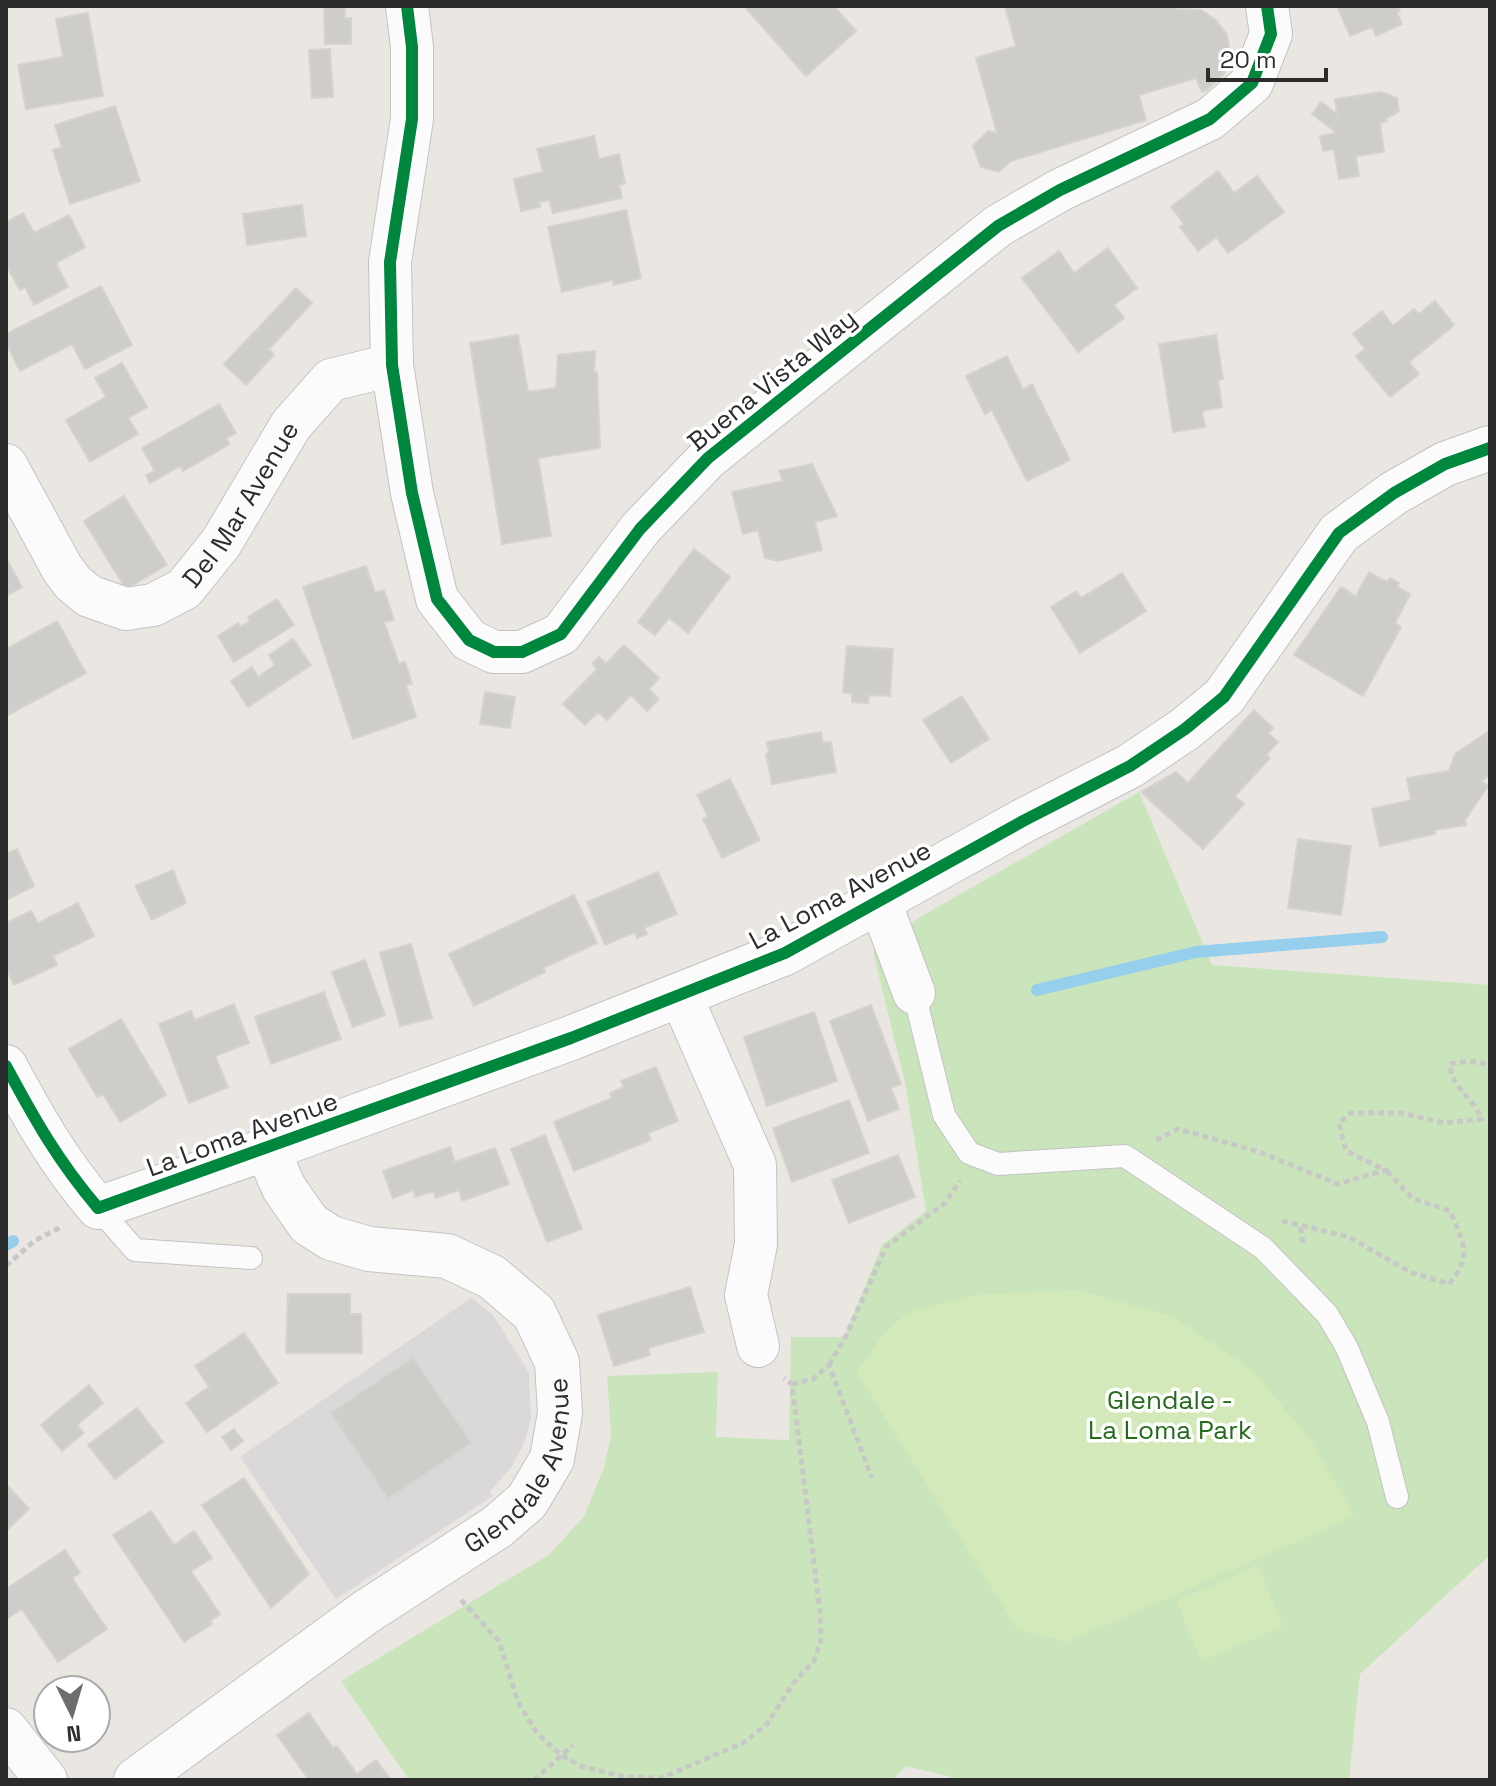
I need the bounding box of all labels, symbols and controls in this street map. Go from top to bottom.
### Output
scale bar [1208,32,1326,82]
text: 20 m [1220,44,1277,75]
street label: Buena Vista Way [681,301,863,459]
street label: Del Mar Avenue [175,415,306,595]
street label: La Loma Avenue [743,833,937,957]
street label: La Loma Avenue [142,1084,342,1184]
street label: Glendale Avenue [457,1377,577,1561]
park label: Glendale - La Loma Park [1088,1383,1252,1447]
north arrow [32,1674,112,1754]
text: N [65,1719,82,1749]

